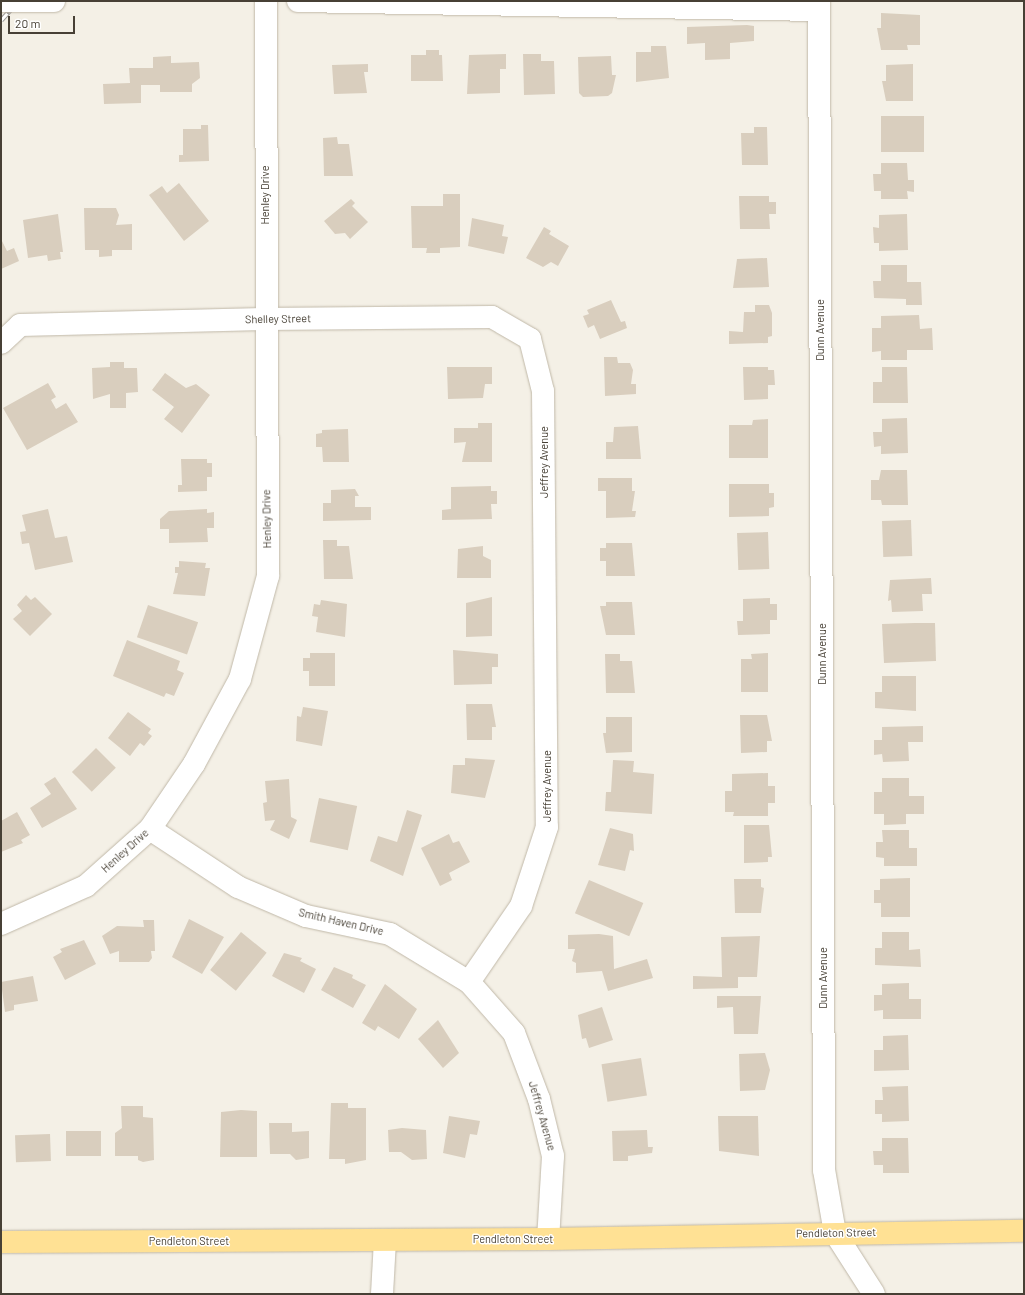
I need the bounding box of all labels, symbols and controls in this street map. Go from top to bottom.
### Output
scale bar [10,8,77,34]
text: 20 m [15,16,41,30]
street label: Henley Drive [258,165,272,225]
street label: Dunn Avenue [813,299,827,361]
street label: Shelley Street [245,312,311,326]
street label: Jeffrey Avenue [537,426,551,498]
street label: Henley Drive [260,489,274,549]
street label: Dunn Avenue [815,623,829,685]
street label: Jeffrey Avenue [540,750,554,822]
street label: Henley Drive [99,826,151,876]
street label: Smith Haven Drive [297,906,385,938]
street label: Dunn Avenue [816,947,830,1009]
street label: Jeffrey Avenue [526,1080,558,1152]
street label: Pendleton Street [796,1226,876,1240]
street label: Pendleton Street [473,1232,553,1246]
street label: Pendleton Street [149,1234,229,1248]

